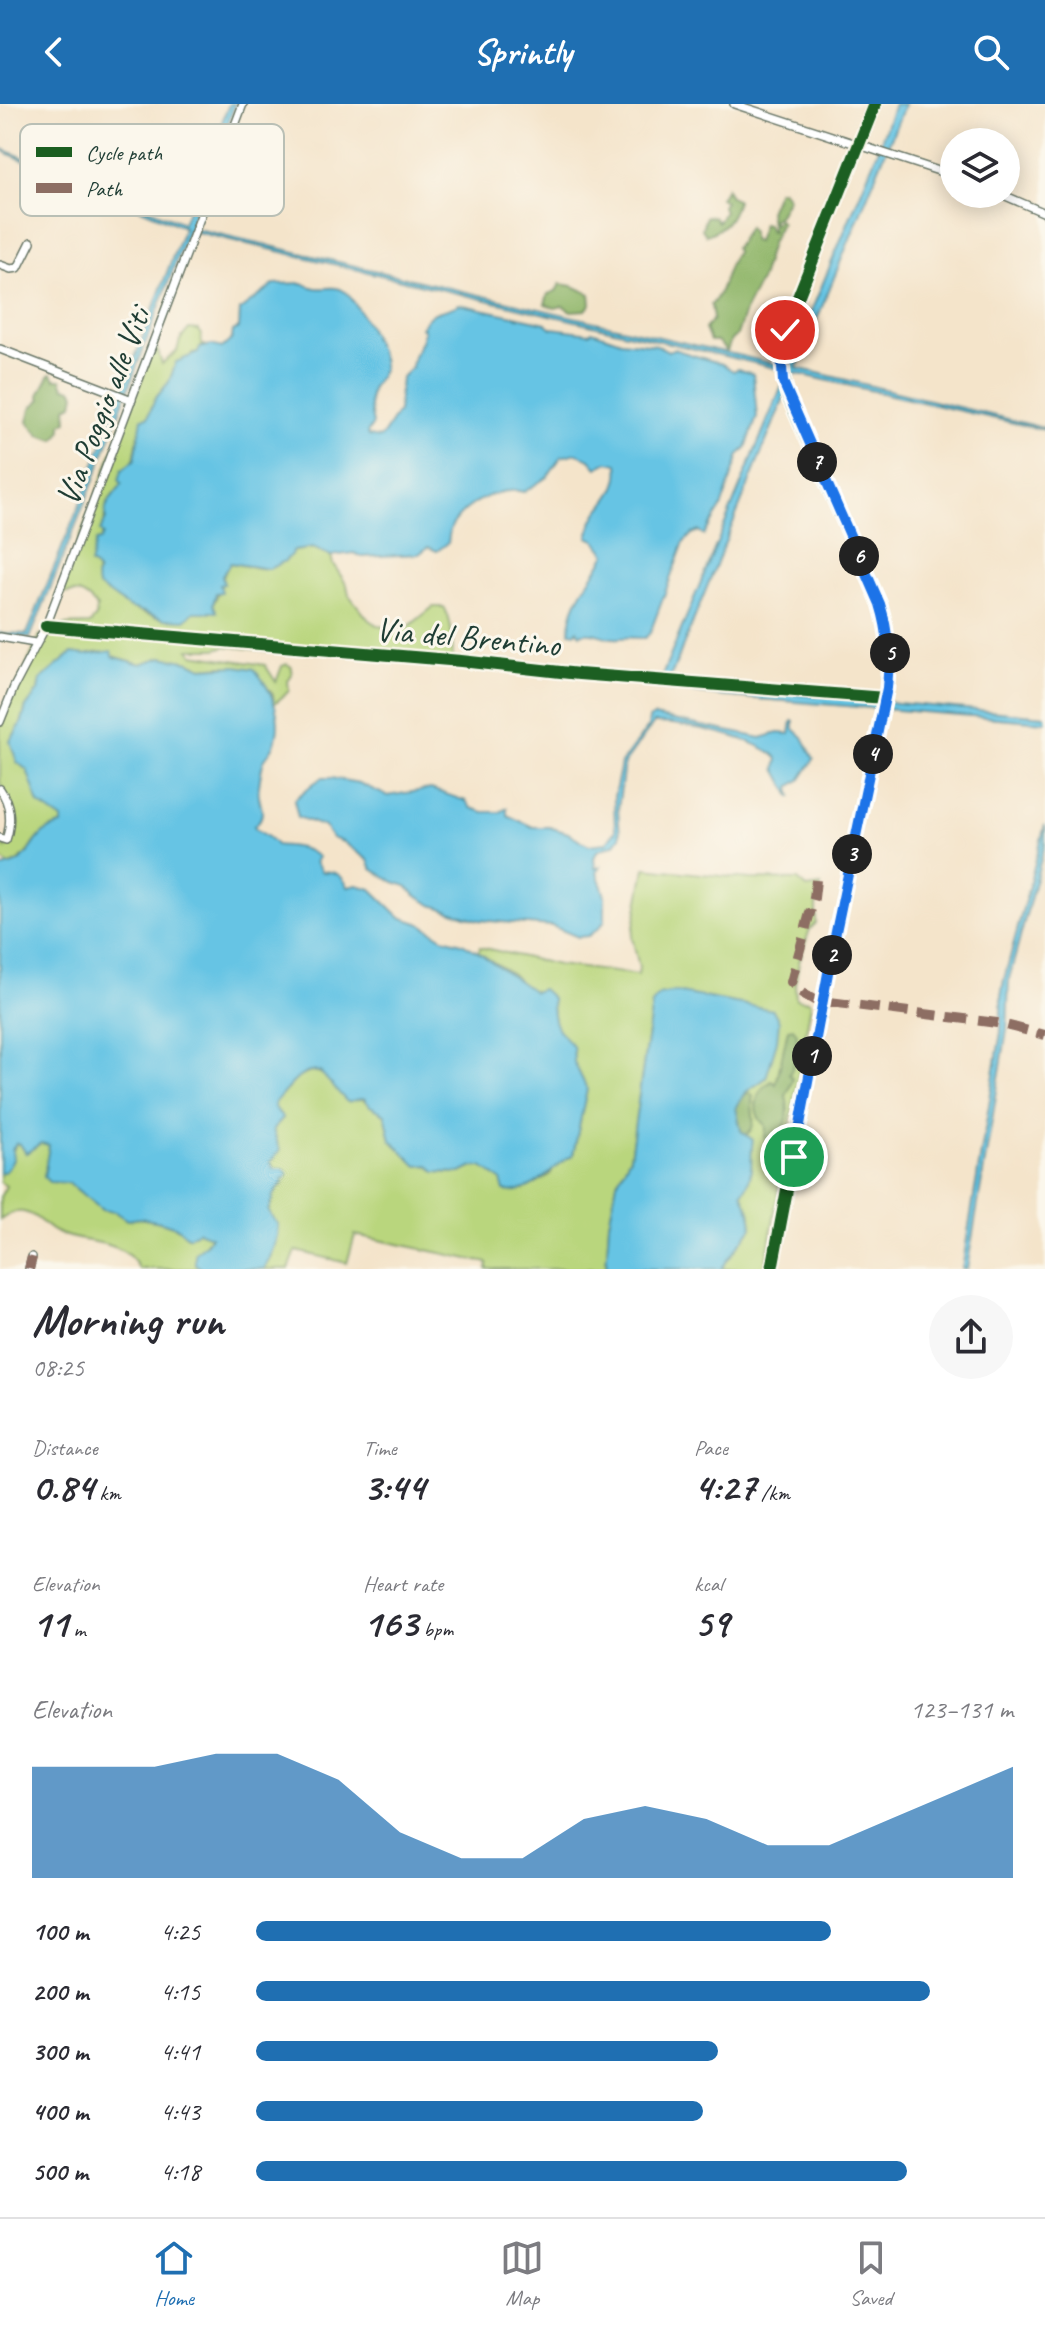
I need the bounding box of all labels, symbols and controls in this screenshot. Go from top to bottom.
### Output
text: Sprintly [473,29,572,75]
icon: back [32,30,76,74]
icon: search [969,30,1013,74]
legend [20,124,284,216]
map controls [940,128,1020,208]
button: layers [940,128,1020,208]
text: Cycle path [86,139,163,167]
text: Path [86,175,123,203]
pin [751,296,819,364]
street label: Via Poggio alle Viti [45,297,162,511]
icon: check [763,308,807,352]
pin: 7 [797,442,837,482]
text: 7 [812,448,822,476]
pin: 6 [839,536,879,576]
text: 6 [854,542,864,570]
street label: Via del Brentino [374,607,564,666]
pin: 5 [870,633,910,673]
text: 5 [885,639,895,667]
pin: 4 [853,734,893,774]
text: 4 [868,740,878,768]
pin: 3 [832,834,872,874]
text: 3 [847,840,857,868]
pin: 2 [812,935,852,975]
text: 2 [827,941,837,969]
pin: 1 [792,1036,832,1076]
text: 1 [807,1042,817,1070]
pin [760,1123,828,1191]
icon: arrive [772,1135,816,1179]
text: Morning run [32,1293,224,1348]
button: share [929,1295,1013,1379]
text: 08:25 [32,1351,84,1384]
text: Distance [32,1434,98,1462]
text: Time [363,1434,397,1462]
text: Pace [694,1434,728,1462]
text: 0.84 [32,1462,94,1512]
text: 3:44 [363,1462,425,1512]
text: 4:27 [694,1462,756,1512]
text: km [94,1479,121,1507]
text: /km [756,1479,790,1507]
text: Elevation [32,1570,100,1598]
text: Heart rate [363,1570,443,1598]
text: kcal [694,1570,723,1598]
text: 11 [32,1598,68,1648]
text: 163 [363,1598,418,1648]
text: 59 [694,1598,729,1648]
text: m [68,1615,86,1643]
text: bpm [418,1615,453,1643]
text: Elevation [32,1693,112,1726]
text: 123–131 m [910,1693,1013,1726]
text: 100 m [32,1915,88,1948]
text: 4:25 [160,1915,200,1948]
text: 200 m [32,1975,88,2008]
text: 4:15 [160,1975,200,2008]
text: 300 m [32,2035,88,2068]
text: 4:41 [160,2035,200,2068]
text: 400 m [32,2095,88,2128]
text: 4:43 [160,2095,200,2128]
text: 500 m [32,2155,88,2188]
text: 4:18 [160,2155,200,2188]
tab: Home [152,2236,196,2312]
tab: Map [500,2236,544,2312]
tab: Saved [849,2236,893,2312]

